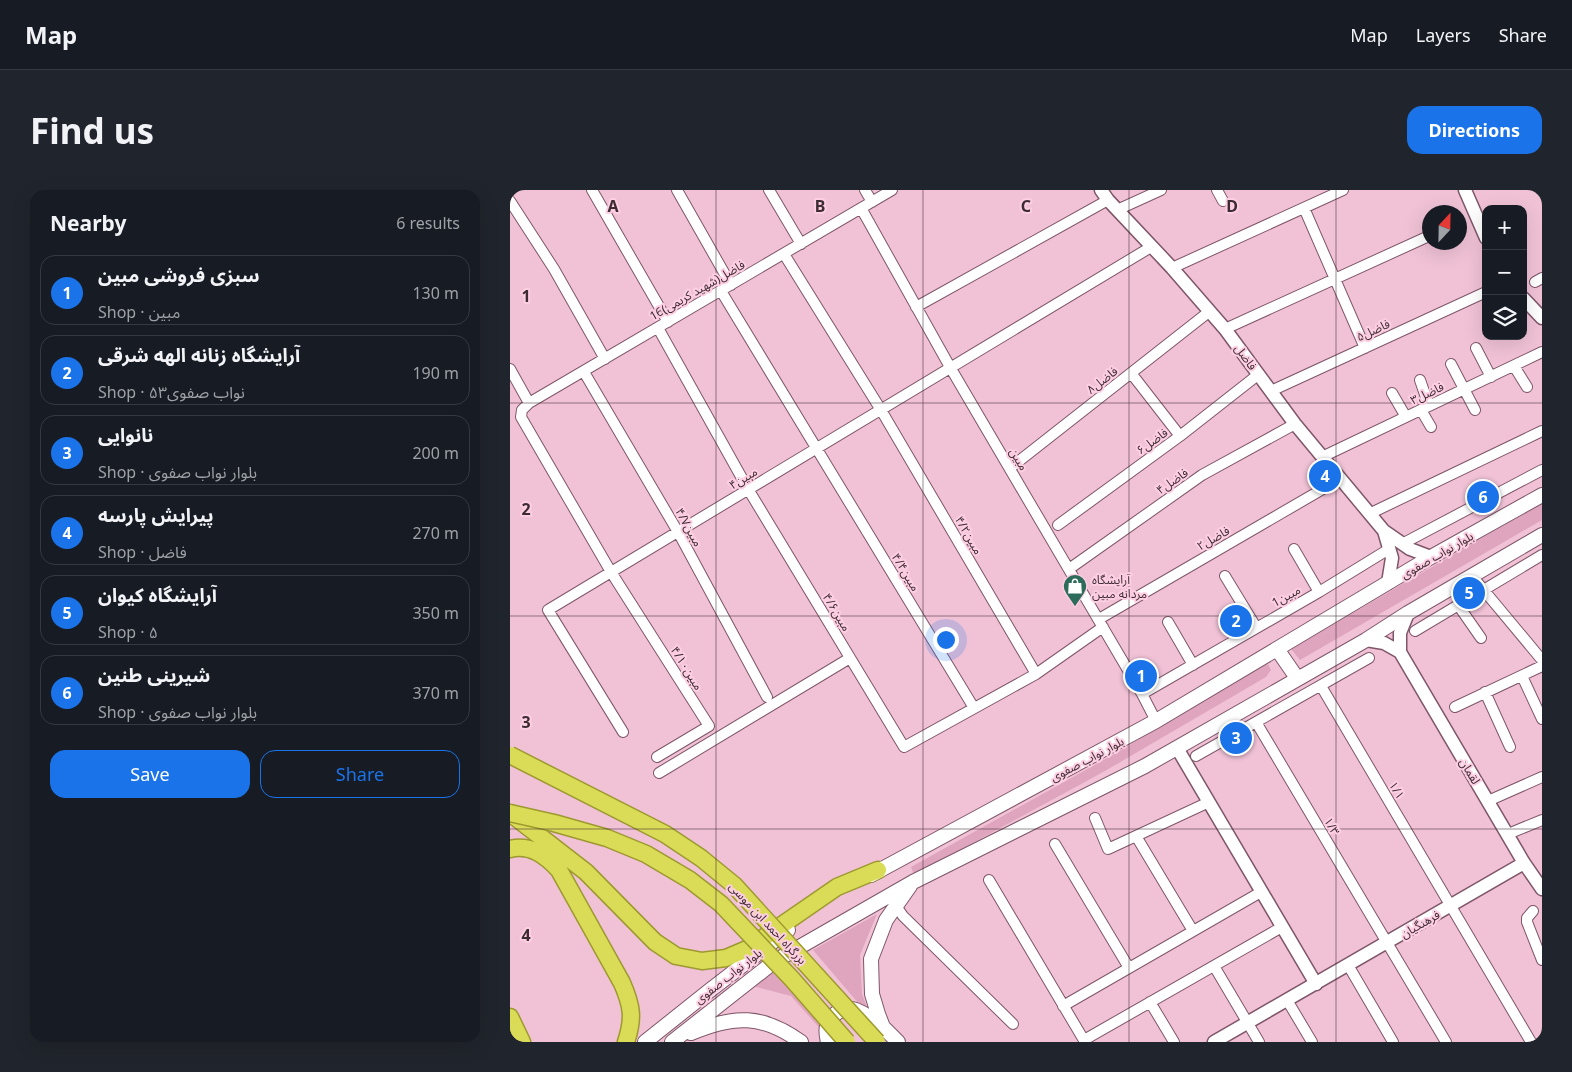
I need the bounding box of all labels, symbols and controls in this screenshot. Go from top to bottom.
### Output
text: Map [25,18,77,51]
text: Map [1350,23,1388,47]
text: Layers [1416,23,1471,47]
text: Share [1499,23,1547,47]
button: Directions [1407,106,1542,154]
text: Find us [30,107,154,154]
text: A [607,195,619,217]
text: B [815,195,825,217]
text: C [1021,195,1031,217]
text: D [1226,195,1238,217]
north arrow [1422,205,1467,250]
map controls [1482,205,1527,340]
button: + [1482,205,1527,250]
text: Nearby [50,209,126,237]
text: 6 results [396,212,460,234]
button: − [1482,250,1527,295]
street label: 16فاضل(شهید کریمی) [646,256,748,324]
text: سبزی فروشی مبین [98,262,260,288]
text: 1 [62,282,72,304]
text: 130 m [412,282,459,304]
text: 1 [521,285,531,307]
button: layers [1482,295,1527,340]
text: Shop · مبین [98,301,180,323]
street label: ۵فاضل [1353,315,1393,345]
street label: فاضل [1231,340,1261,374]
text: آرایشگاه زنانه الهه شرقی [98,342,300,368]
text: 2 [62,362,72,384]
text: 190 m [412,362,459,384]
street label: ۸فاضل [1083,362,1121,398]
street label: ۳فاضل [1407,378,1447,408]
text: Shop · ۵۳نواب صفوی [98,381,245,403]
text: نانوایی [98,422,153,448]
street label: ۶فاضل [1133,424,1171,458]
text: 3 [62,442,72,464]
text: 200 m [412,442,459,464]
street label: مبین [1006,444,1032,474]
pin: 4 [1309,457,1341,495]
text: Shop · بلوار نواب صفوی [98,461,257,483]
street label: ۴مبین [726,463,760,493]
street label: ۴فاضل [1153,464,1191,498]
pin: 6 [1467,478,1499,516]
text: 2 [521,498,531,520]
text: پیرایش پارسه [98,502,214,528]
street label: ۴/۷مبین [671,505,707,549]
street label: ۴/۲مبین [951,513,987,557]
text: 4 [62,522,72,544]
text: 270 m [412,522,459,544]
street label: ۲فاضل [1193,522,1233,554]
street label: بلوار نواب صفوی [1398,527,1476,583]
text: Shop · فاضل [98,541,187,563]
street label: ۴/۴مبین [888,550,924,594]
place label: آرایشگاه مردانه مبین [1092,571,1147,602]
shop icon: آرایشگاه مردانه مبین [1062,573,1088,607]
pin: 5 [1453,574,1485,612]
street label: 1مبین [1269,581,1303,611]
text: آرایشگاه کیوان [98,582,217,608]
street label: ۴/۶مبین [819,590,855,634]
text: 5 [62,602,72,624]
text: 350 m [412,602,459,624]
pin: 2 [1220,602,1252,640]
text: Shop · ۵ [98,621,158,643]
your location [933,627,959,653]
street label: ۴/۱۰مبین [667,643,707,693]
pin: 1 [1125,657,1157,695]
text: شیرینی طنین [98,662,210,688]
text: 6 [62,682,72,704]
text: 370 m [412,682,459,704]
text: Shop · بلوار نواب صفوی [98,701,257,723]
text: 3 [521,711,531,733]
pin: 3 [1220,719,1252,757]
street label: بلوار نواب صفوی [1047,732,1127,786]
button: Save [50,750,250,798]
button: Share [260,750,460,798]
street label: لقمان [1456,755,1484,787]
street label: ۱/۱ [1385,778,1409,802]
street label: ۱/۳ [1320,814,1344,838]
street label: بزرگراه احمد ابن موسی [725,878,811,968]
street label: فرهنگیان [1397,906,1443,942]
text: 4 [521,924,531,946]
street label: بلوار نواب صفوی [691,944,765,1008]

